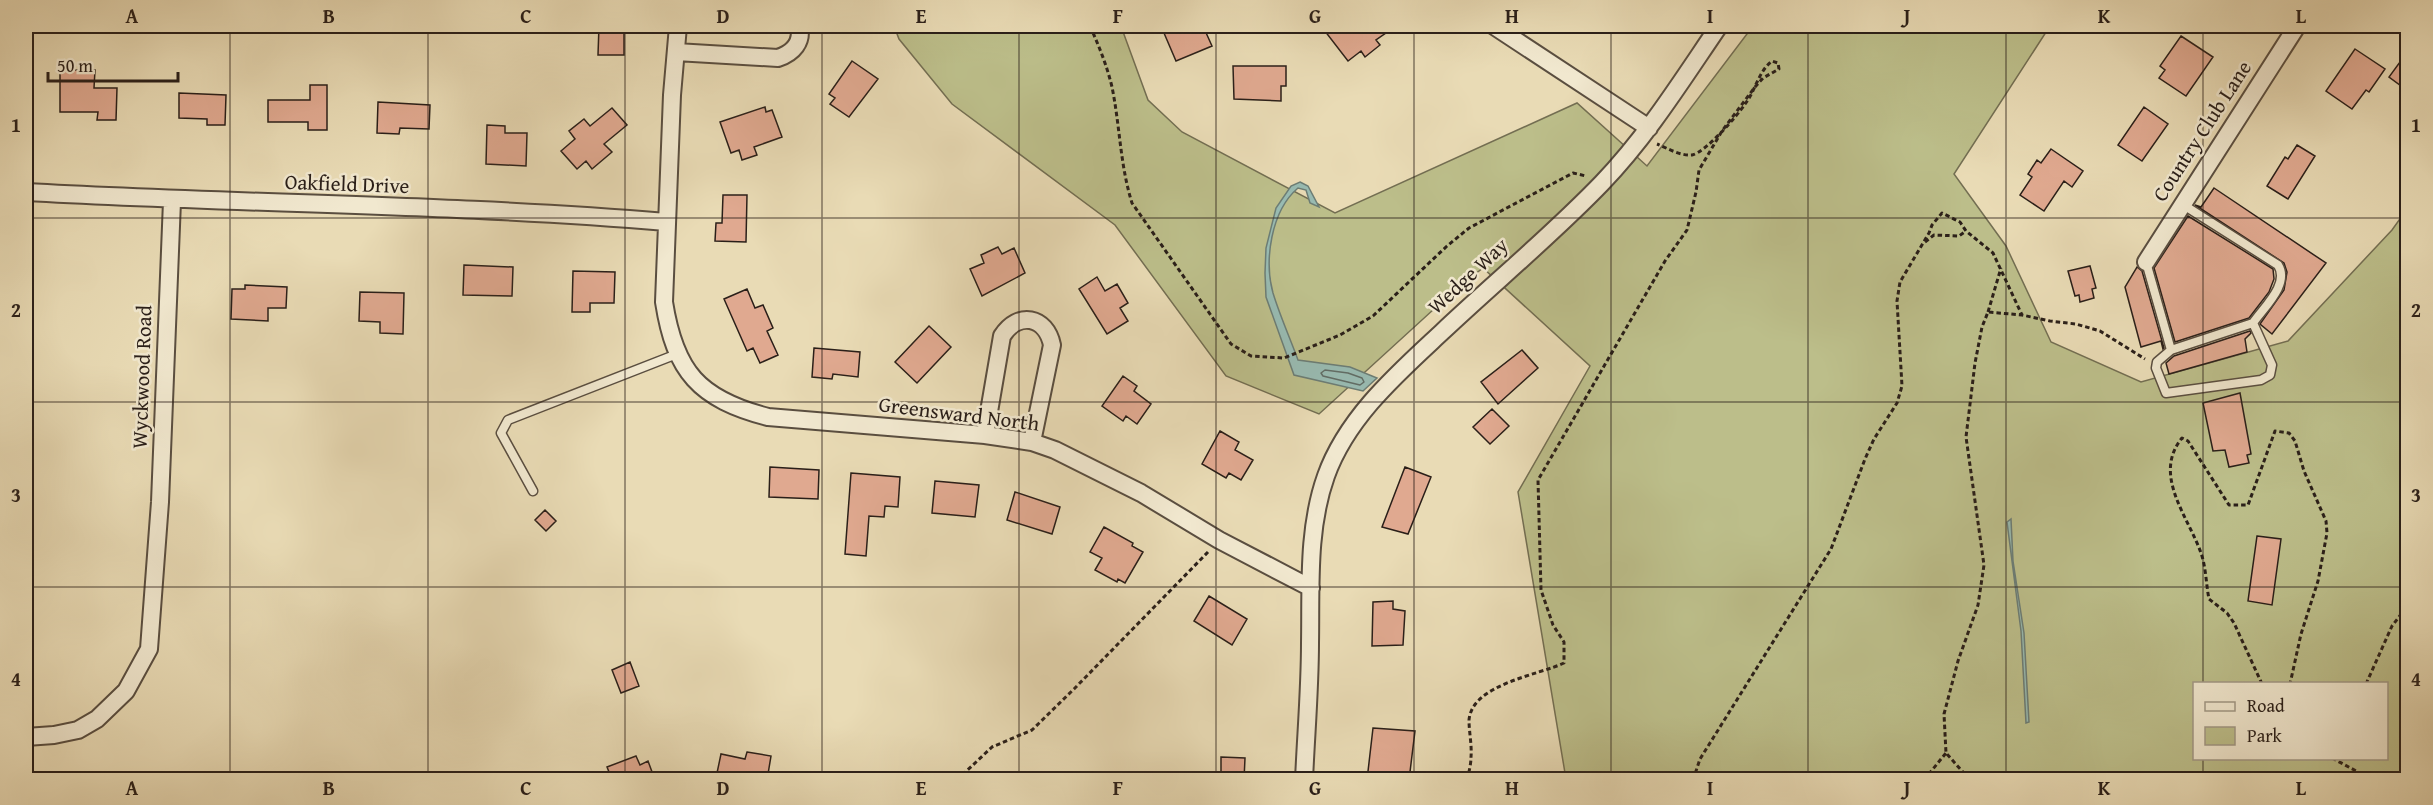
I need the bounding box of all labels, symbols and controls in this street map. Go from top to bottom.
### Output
text: A [126,1,139,30]
text: B [323,1,335,30]
text: C [520,1,532,30]
text: D [716,1,730,30]
text: E [916,1,927,30]
text: F [1113,1,1123,30]
text: G [1309,1,1321,30]
text: H [1505,1,1519,30]
text: I [1707,1,1713,30]
text: J [1901,1,1911,30]
text: K [2098,1,2111,30]
text: L [2296,1,2307,30]
scale bar [48,45,178,83]
text: 50 m [57,52,93,79]
street label: Country Club Lane [2144,54,2259,207]
text: 1 [11,110,21,139]
text: 1 [2411,110,2421,139]
street label: Oakfield Drive [284,166,410,201]
street label: Wedge Way [1420,230,1515,321]
text: 2 [11,295,21,324]
text: 2 [2411,295,2421,324]
street label: Wyckwood Road [124,304,160,449]
street label: Greensward North [877,388,1041,439]
text: 3 [11,480,21,509]
text: 3 [2411,480,2421,509]
text: 4 [11,664,21,693]
text: 4 [2411,664,2421,693]
legend [2193,682,2388,760]
text: Road [2247,692,2285,719]
text: Park [2247,722,2283,749]
text: A [126,773,139,802]
text: B [323,773,335,802]
text: C [520,773,532,802]
text: D [716,773,730,802]
text: E [916,773,927,802]
text: F [1113,773,1123,802]
text: G [1309,773,1321,802]
text: H [1505,773,1519,802]
text: I [1707,773,1713,802]
text: J [1901,773,1911,802]
text: K [2098,773,2111,802]
text: L [2296,773,2307,802]

